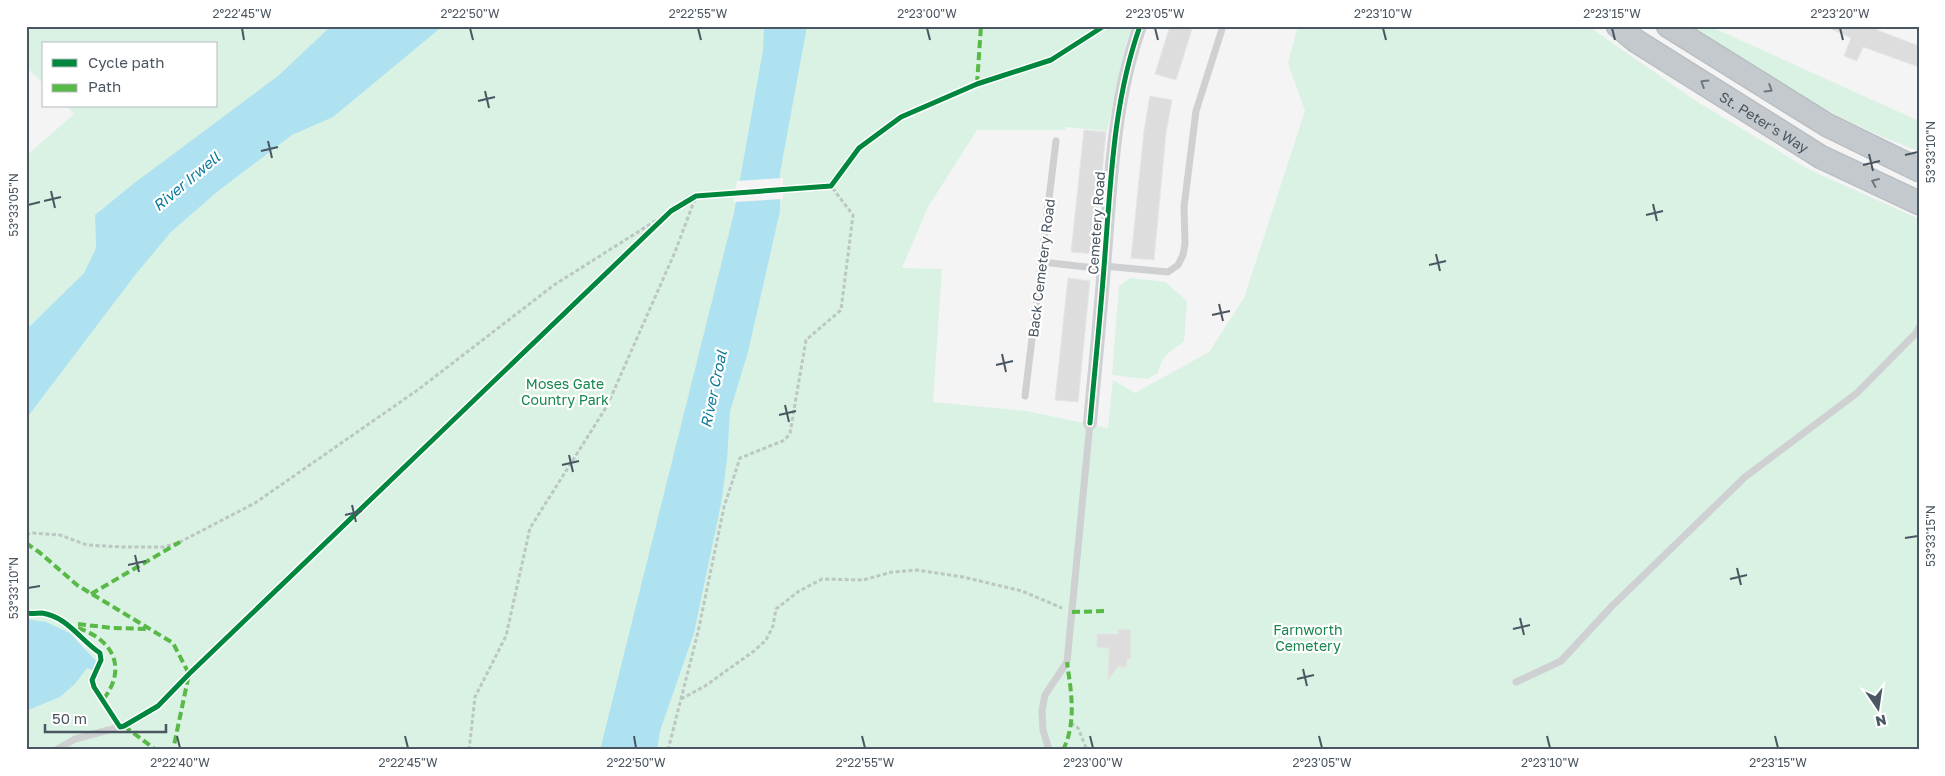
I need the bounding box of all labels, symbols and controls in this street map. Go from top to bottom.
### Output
text: 2°22'45"W [213,6,272,21]
text: 2°22'50"W [440,6,500,21]
text: 2°22'55"W [669,6,728,21]
text: 2°23'00"W [897,6,957,21]
text: 2°23'05"W [1125,6,1185,21]
text: 2°23'10"W [1354,6,1412,21]
text: 2°23'15"W [1583,6,1641,21]
text: 2°23'20"W [1810,6,1870,21]
legend [42,42,218,108]
text: Cycle path [88,53,164,71]
text: Path [88,77,121,95]
one-way arrow [1700,80,1709,90]
one-way arrow [1763,82,1772,92]
street label: St. Peter's Way [1717,87,1812,156]
text: 53°33'10"N [1923,121,1938,183]
water label: River Irwell [149,147,224,214]
street label: Cemetery Road [1084,171,1108,275]
text: 53°33'05"N [6,173,21,237]
one-way arrow [1871,178,1880,188]
street label: Back Cemetery Road [1024,198,1058,338]
water label: River Croal [696,347,730,429]
park label: Moses Gate Country Park [521,375,609,408]
text: 53°33'15"N [1923,505,1938,567]
text: 53°33'10"N [6,557,21,619]
park label: Farnworth Cemetery [1273,621,1343,654]
north arrow [1852,684,1902,734]
scale bar [45,701,166,733]
text: 50 m [52,709,87,727]
text: N [1874,712,1888,731]
text: 2°22'40"W [150,755,210,770]
text: 2°22'45"W [379,755,438,770]
text: 2°22'50"W [606,755,666,770]
text: 2°22'55"W [836,755,895,770]
text: 2°23'00"W [1063,755,1123,770]
text: 2°23'05"W [1292,755,1352,770]
text: 2°23'10"W [1521,755,1579,770]
text: 2°23'15"W [1749,755,1807,770]

